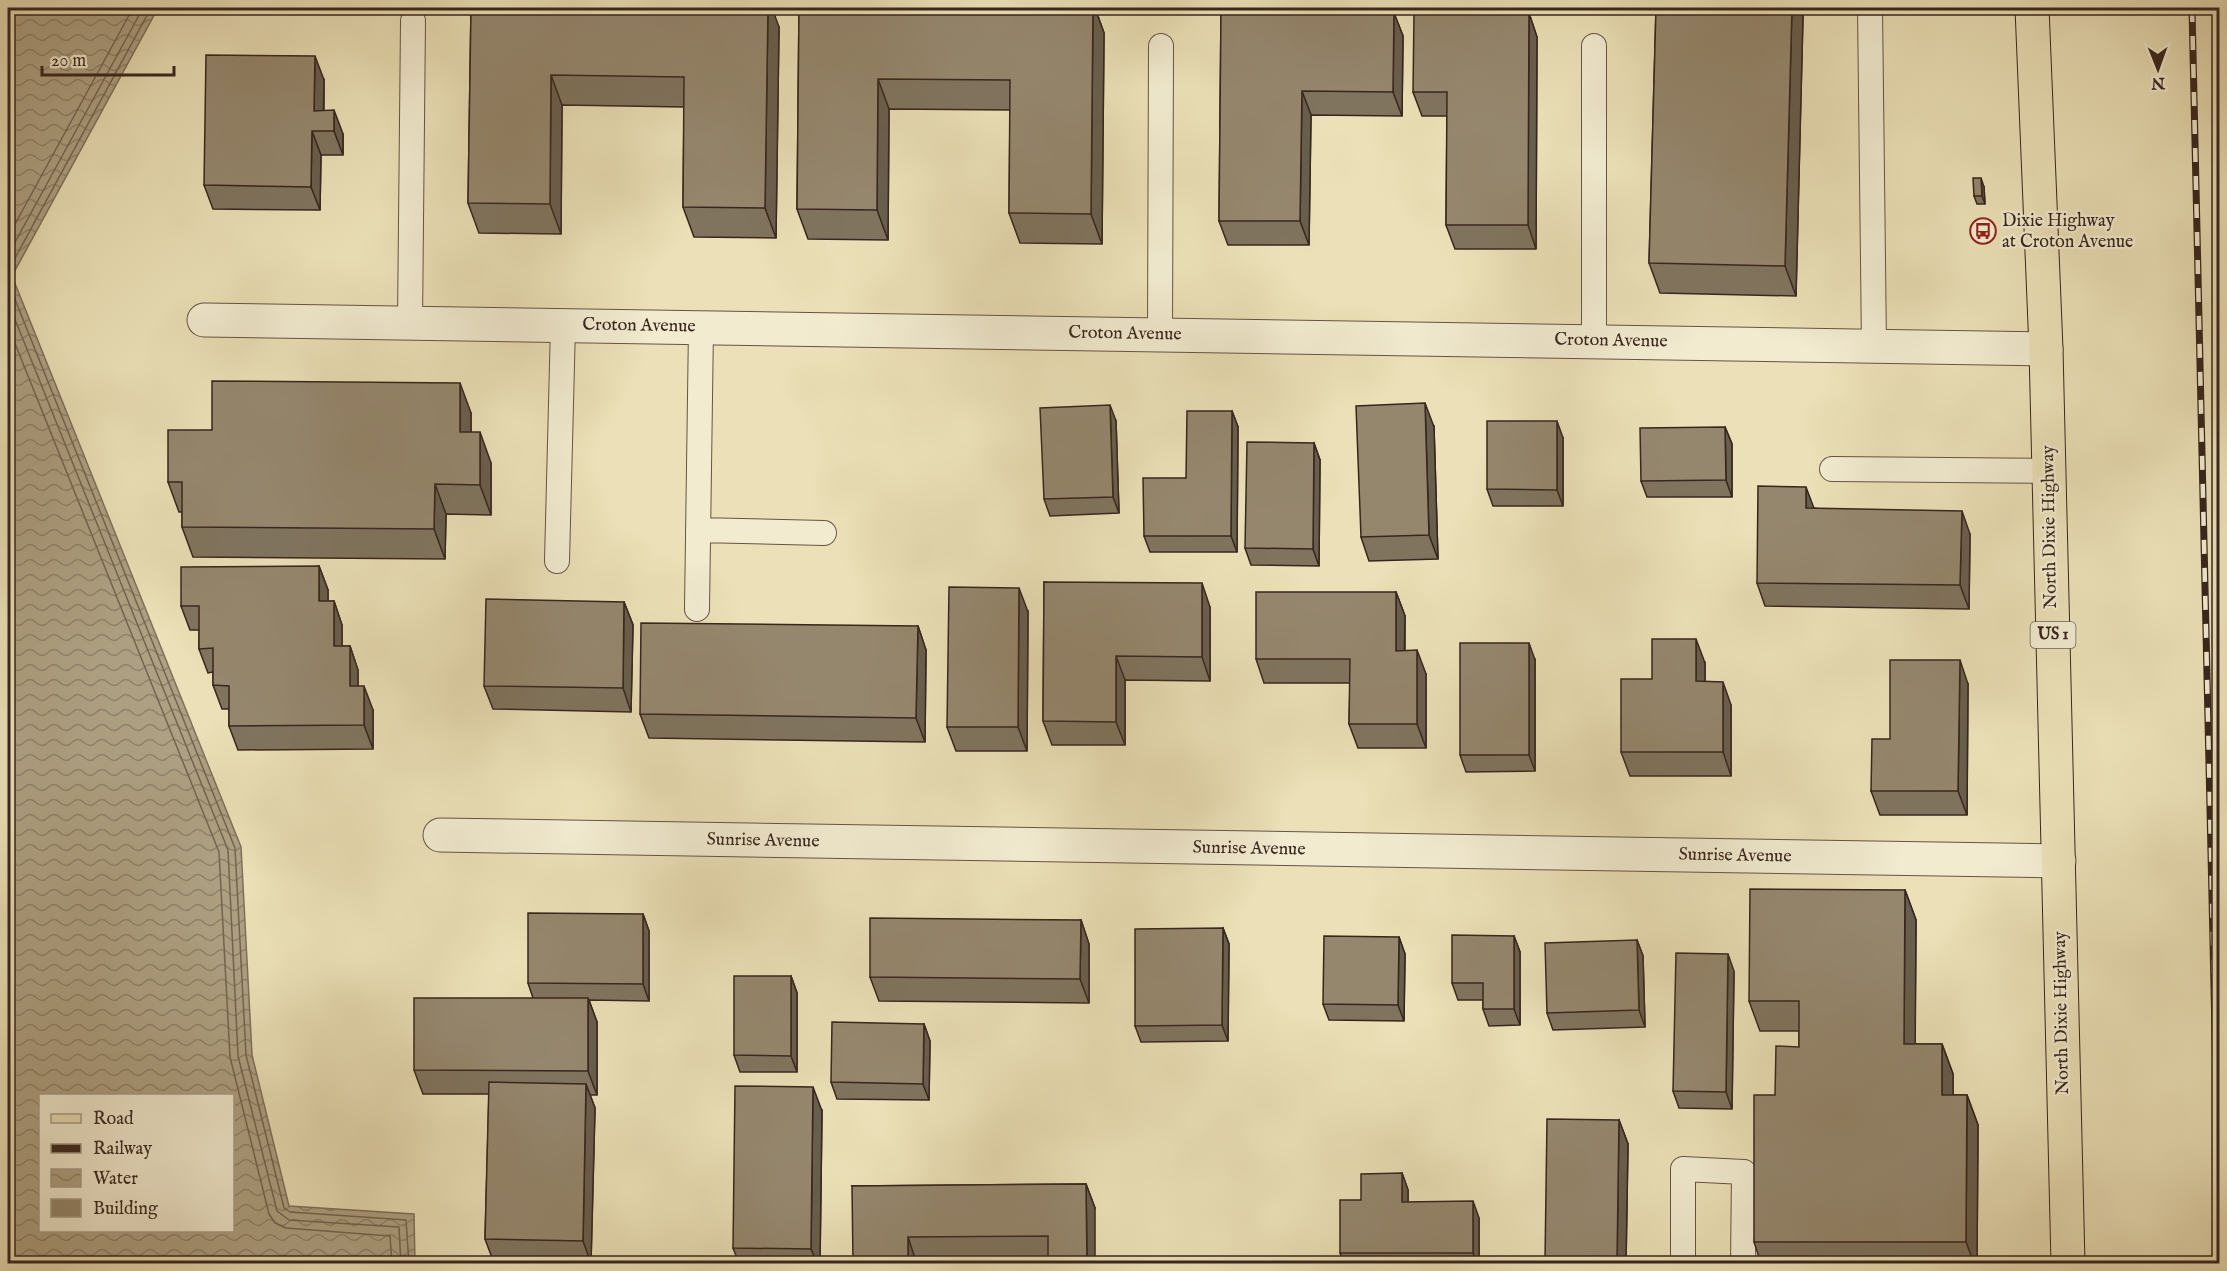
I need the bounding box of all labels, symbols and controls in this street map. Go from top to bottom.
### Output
scale bar [42,39,174,77]
north arrow [2128,39,2188,99]
text: 20 m [51,50,86,73]
text: N [2151,72,2166,92]
place label: Dixie Highway at Croton Avenue [2002,210,2133,254]
bus stop icon: Dixie Highway at Croton Avenue [1968,216,1998,246]
street label: Croton Avenue [582,314,696,338]
street label: Croton Avenue [1068,322,1182,346]
street label: Croton Avenue [1554,329,1668,353]
street label: North Dixie Highway [2037,445,2063,609]
road number: US 1 [2030,622,2076,648]
street label: Sunrise Avenue [706,829,820,853]
street label: Sunrise Avenue [1192,837,1306,861]
street label: Sunrise Avenue [1678,844,1792,868]
street label: North Dixie Highway [2049,931,2075,1095]
legend [39,1094,234,1232]
text: Road [93,1108,134,1131]
text: Railway [93,1138,152,1161]
text: Water [93,1168,138,1191]
text: Building [93,1198,158,1221]

